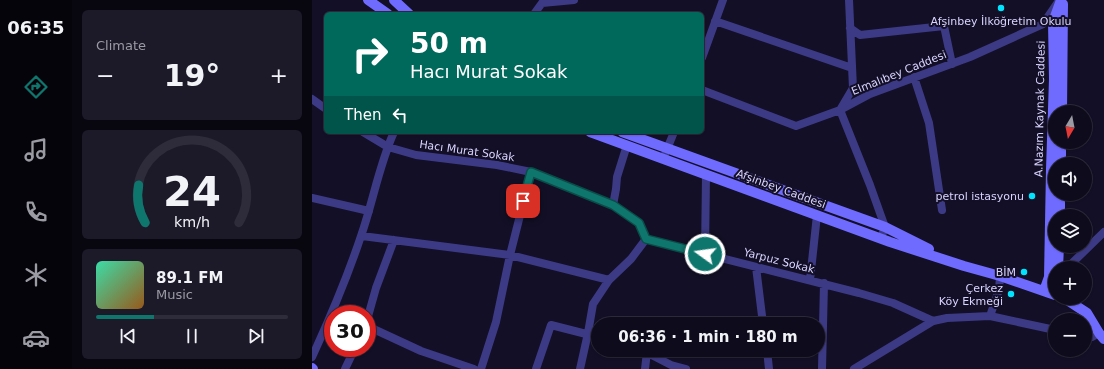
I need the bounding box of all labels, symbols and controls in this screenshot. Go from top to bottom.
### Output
marker: Afşinbey İlköğretim Okulu [996,3,1006,13]
place label: Afşinbey İlköğretim Okulu [931,15,1071,28]
text: 06:35 [7,17,65,38]
text: 50 m [410,27,488,60]
icon: right [344,28,396,80]
text: Climate [96,38,146,53]
street label: A.Nazım Kaynak Caddesi [1032,41,1048,177]
street label: Elmalıbey Caddesi [850,48,948,98]
text: 19° [164,58,220,93]
text: Hacı Murat Sokak [410,61,567,82]
text: − [96,63,114,88]
text: + [270,63,288,88]
icon: directions [22,73,50,101]
icon: left [389,104,411,126]
north arrow [1048,105,1092,149]
map controls [1048,105,1092,357]
text: Then [344,106,381,124]
icon: music [22,136,50,164]
street label: Hacı Murat Sokak [418,138,516,164]
button: sound [1048,157,1092,201]
text: 24 [163,166,221,215]
street label: Afşinbey Caddesi [734,167,828,211]
pin [506,184,540,218]
icon: arrive [512,190,534,212]
place label: petrol istasyonu [936,190,1024,203]
marker: petrol istasyonu [1027,191,1037,201]
icon: phone [22,198,50,226]
button: layers [1048,209,1092,253]
text: km/h [174,213,210,229]
position arrow [684,233,726,275]
street label: Yarpuz Sokak [741,246,816,276]
icon: climate [22,261,50,289]
button: + [1048,261,1092,305]
place label: BİM [996,266,1016,279]
marker: BİM [1019,267,1029,277]
text: 89.1 FM [156,269,223,287]
place label: Çerkez Köy Ekmeği [939,282,1003,308]
text: Music [156,287,193,302]
marker: Çerkez Köy Ekmeği [1006,289,1016,299]
speed limit sign: 30 [324,305,376,357]
button: − [1048,313,1092,357]
icon: car [22,324,50,352]
icon: previous [117,325,139,347]
icon: pause [181,325,203,347]
icon: next [245,325,267,347]
text: 06:36 · 1 min · 180 m [618,328,798,346]

